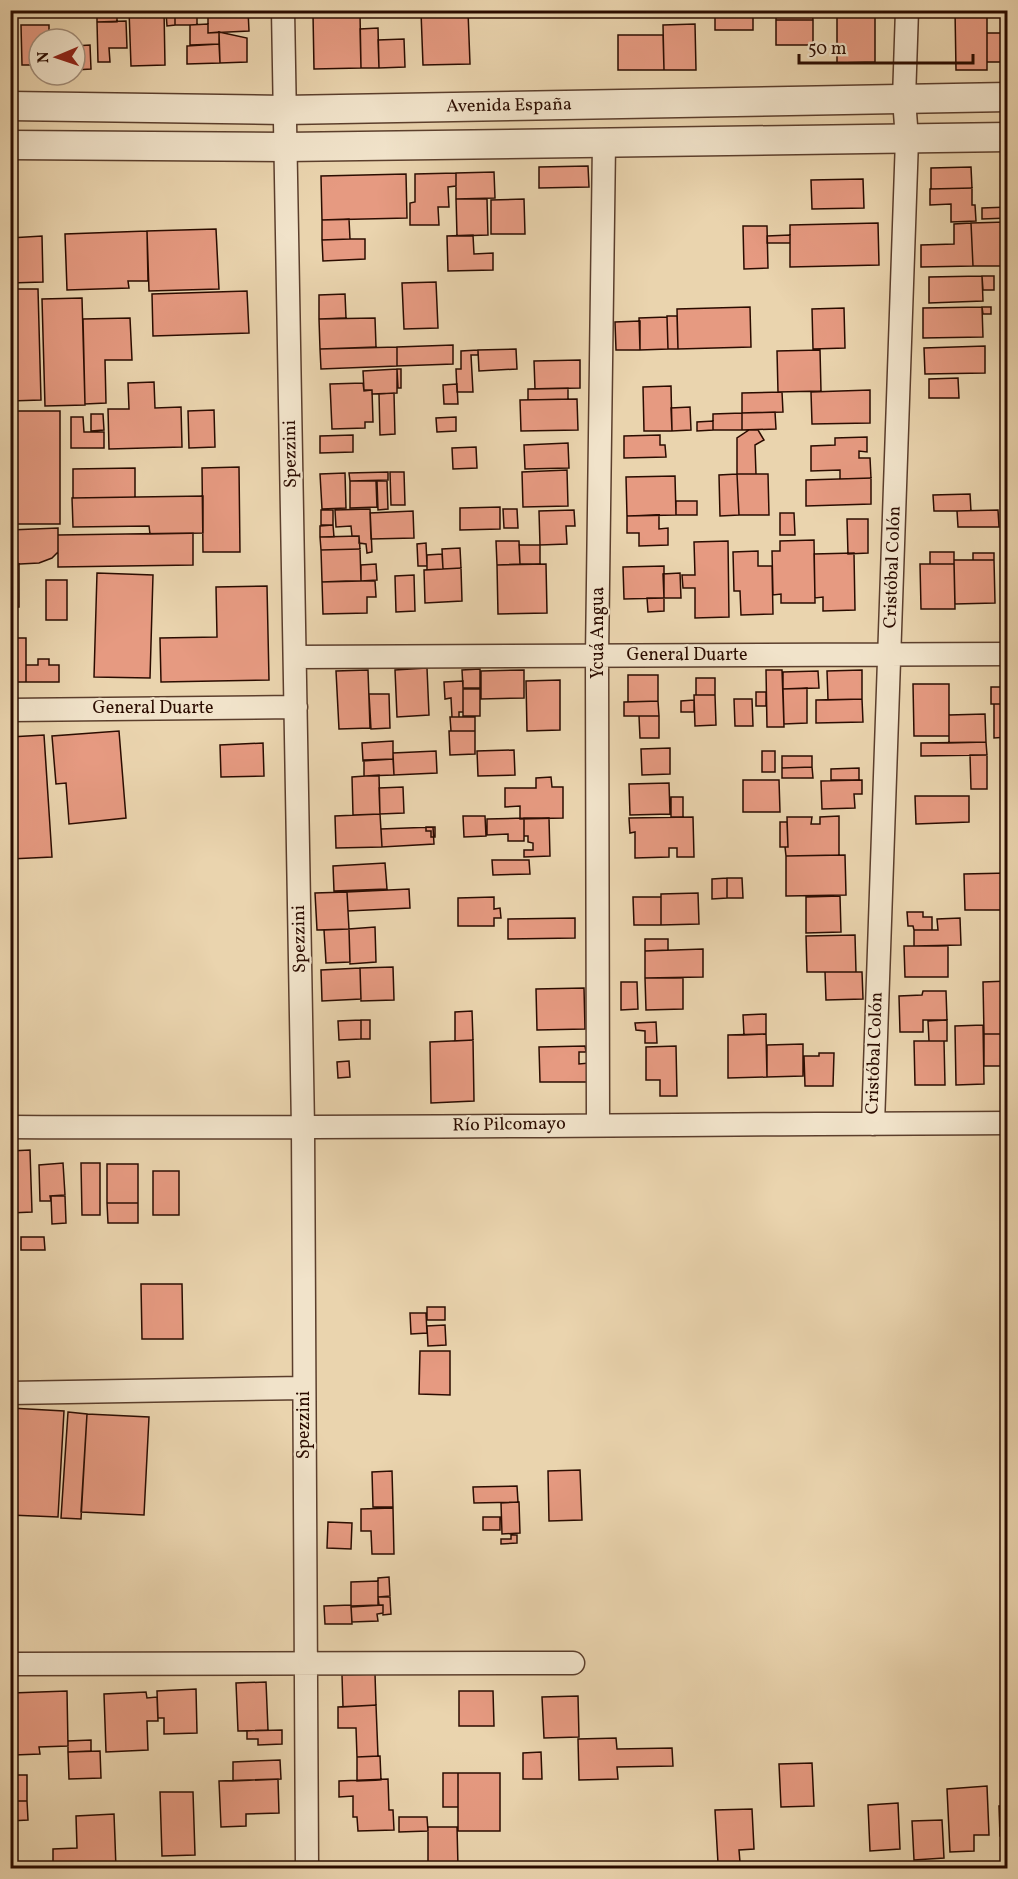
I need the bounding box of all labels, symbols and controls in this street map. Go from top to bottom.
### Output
north arrow [27,27,87,87]
scale bar [799,27,973,65]
text: 50 m [808,37,847,62]
text: N [33,51,55,64]
street label: Avenida España [446,92,572,120]
street label: Spezzini [278,420,304,488]
street label: Cristóbal Colón [878,505,908,629]
street label: Ycuá Angua [586,587,611,679]
street label: General Duarte [627,643,747,668]
street label: General Duarte [93,696,213,721]
street label: Spezzini [287,905,313,973]
street label: Cristóbal Colón [860,991,890,1115]
street label: Río Pilcomayo [452,1112,566,1138]
street label: Spezzini [292,1391,317,1459]

